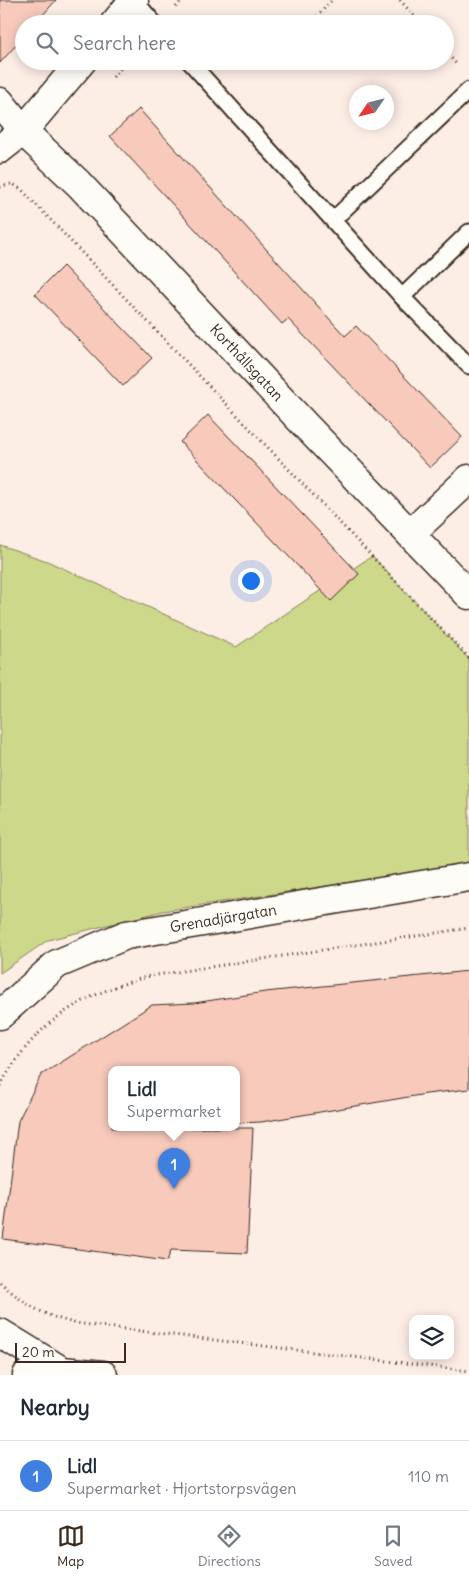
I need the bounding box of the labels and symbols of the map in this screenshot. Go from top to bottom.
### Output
north arrow [349,85,394,130]
street label: Korthållsgatan [206,320,288,405]
your location [238,568,264,594]
street label: Grenadjärgatan [168,900,278,936]
pin: 1 [158,1148,190,1189]
scale bar [15,1340,126,1363]

